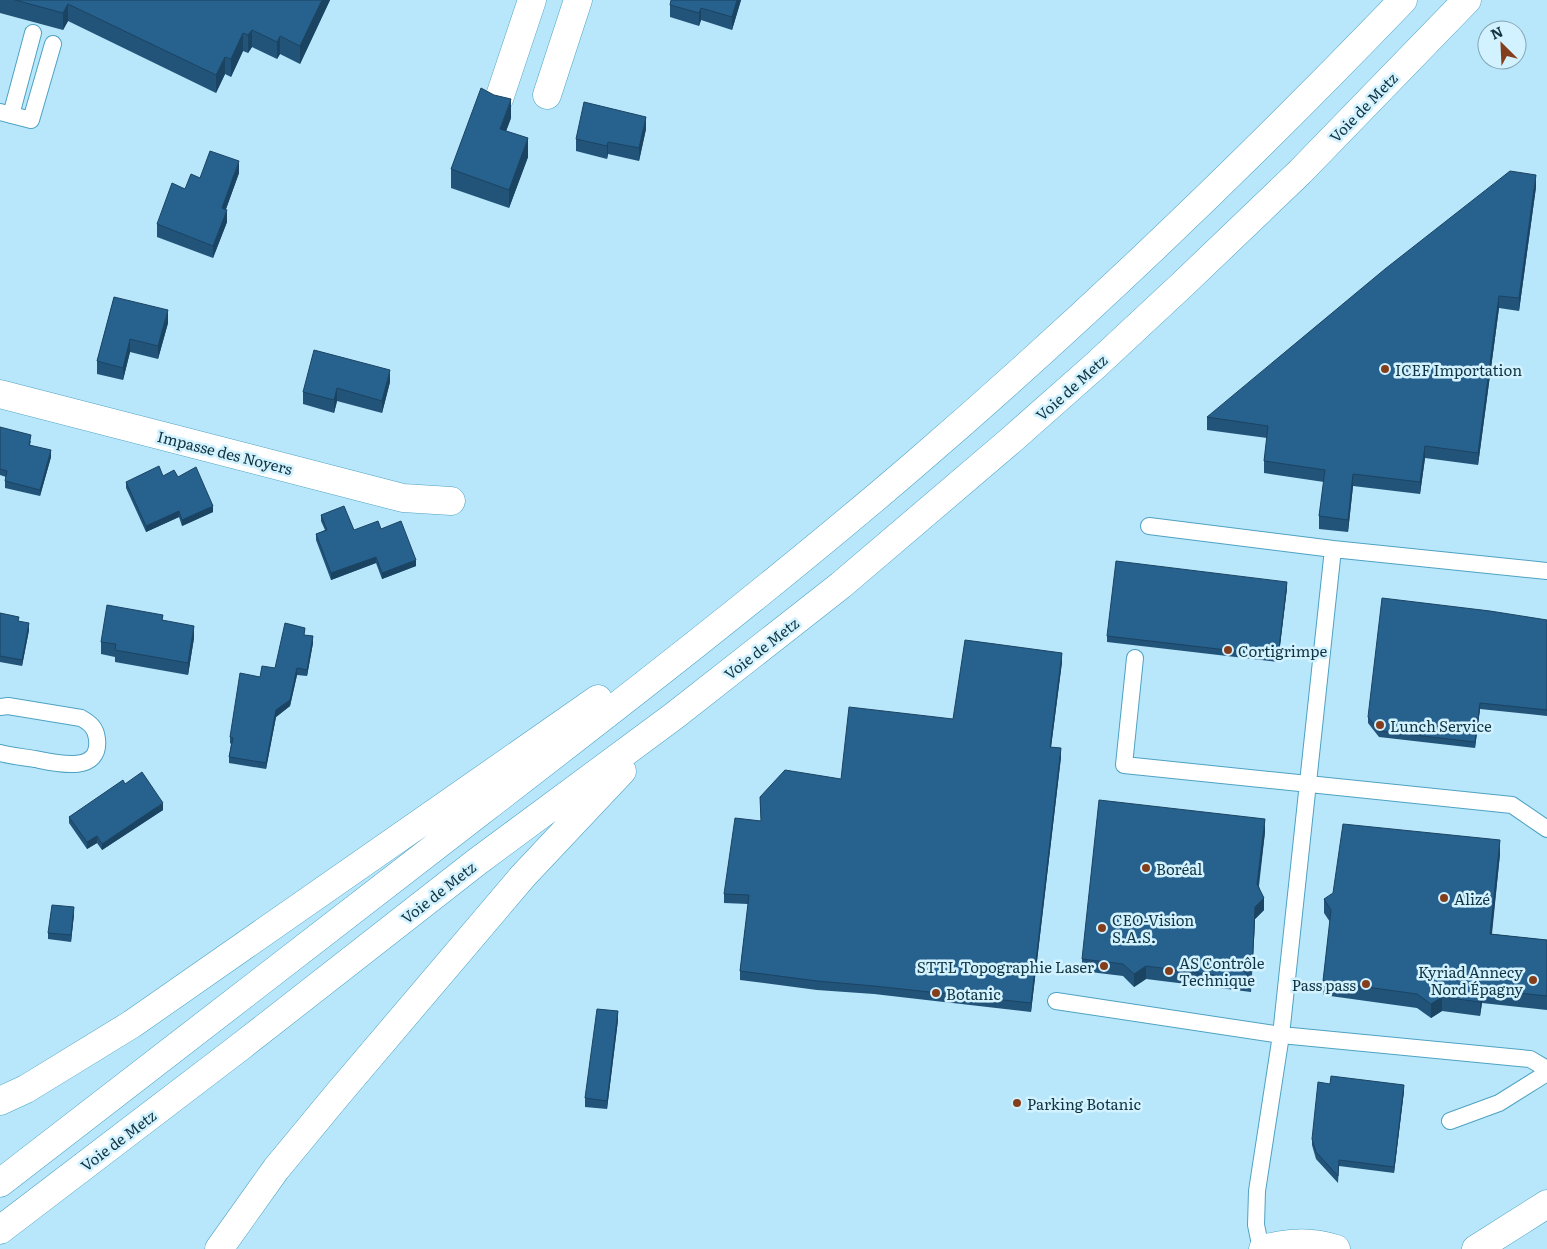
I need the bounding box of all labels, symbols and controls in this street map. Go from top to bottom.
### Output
north arrow [1477,20,1527,70]
text: N [1487,21,1506,44]
street label: Voie de Metz [1324,67,1402,147]
street label: Voie de Metz [1030,348,1112,426]
place label: ICEF Importation [1395,358,1522,381]
marker: ICEF Importation [1379,363,1391,375]
street label: Impasse des Noyers [155,424,295,480]
street label: Voie de Metz [719,611,803,685]
place label: Cortigrimpe [1238,639,1327,662]
marker: Cortigrimpe [1222,644,1234,656]
place label: Lunch Service [1390,714,1492,737]
marker: Lunch Service [1374,719,1386,731]
street label: Voie de Metz [396,855,480,929]
place label: Boréal [1156,857,1202,880]
marker: Boréal [1140,862,1152,874]
place label: Alizé [1454,887,1490,910]
marker: Alizé [1438,892,1450,904]
place label: CEO-Vision S.A.S. [1112,908,1194,948]
marker: CEO-Vision S.A.S. [1096,922,1108,934]
place label: AS Contrôle Technique [1179,951,1265,991]
place label: STTL Topographie Laser [917,955,1094,978]
marker: STTL Topographie Laser [1098,960,1110,972]
place label: Kyriad Annecy Nord Épagny [1418,960,1523,1000]
marker: AS Contrôle Technique [1163,965,1175,977]
place label: Pass pass [1292,973,1356,996]
marker: Kyriad Annecy Nord Épagny [1527,974,1539,986]
marker: Pass pass [1360,978,1372,990]
place label: Botanic [946,982,1001,1005]
marker: Botanic [930,987,942,999]
place label: Parking Botanic [1027,1092,1141,1115]
marker: Parking Botanic [1011,1097,1023,1109]
street label: Voie de Metz [75,1104,161,1176]

